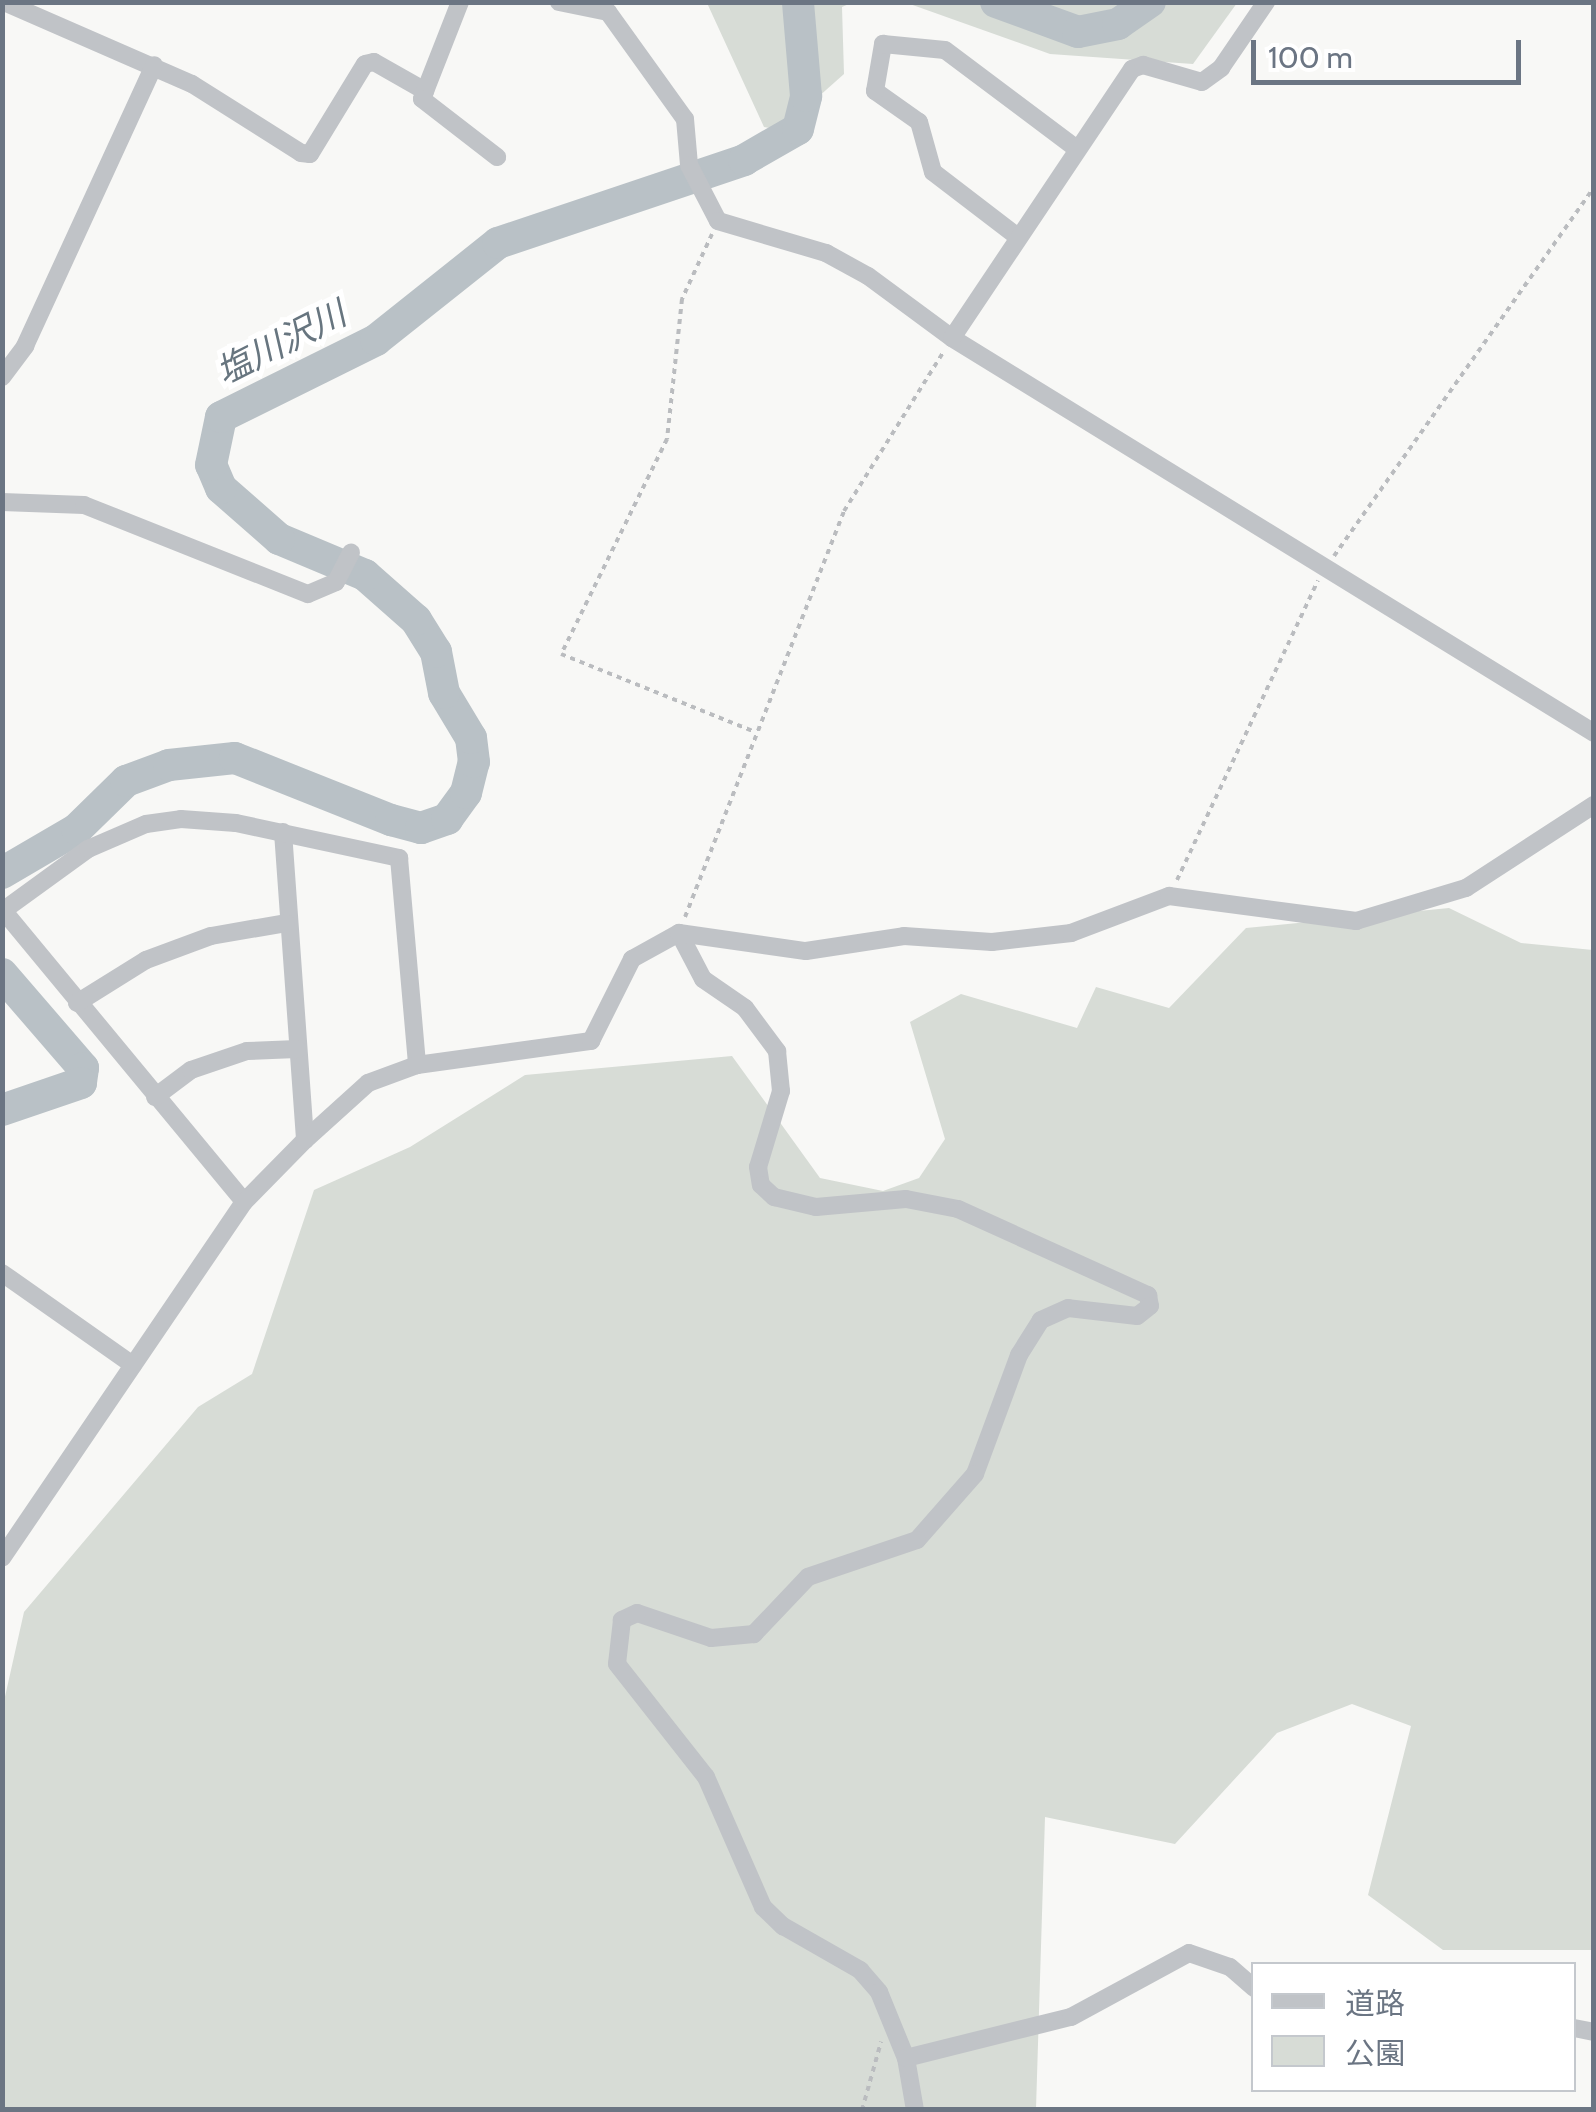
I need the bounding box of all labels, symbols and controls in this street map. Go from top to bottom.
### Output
scale bar [1256,20,1526,82]
text: 100 m [1268,39,1353,76]
water label: 塩川沢川 [209,293,353,393]
legend [1251,1962,1576,2092]
text: 道路 [1345,1985,1405,2022]
text: 公園 [1345,2035,1405,2072]

